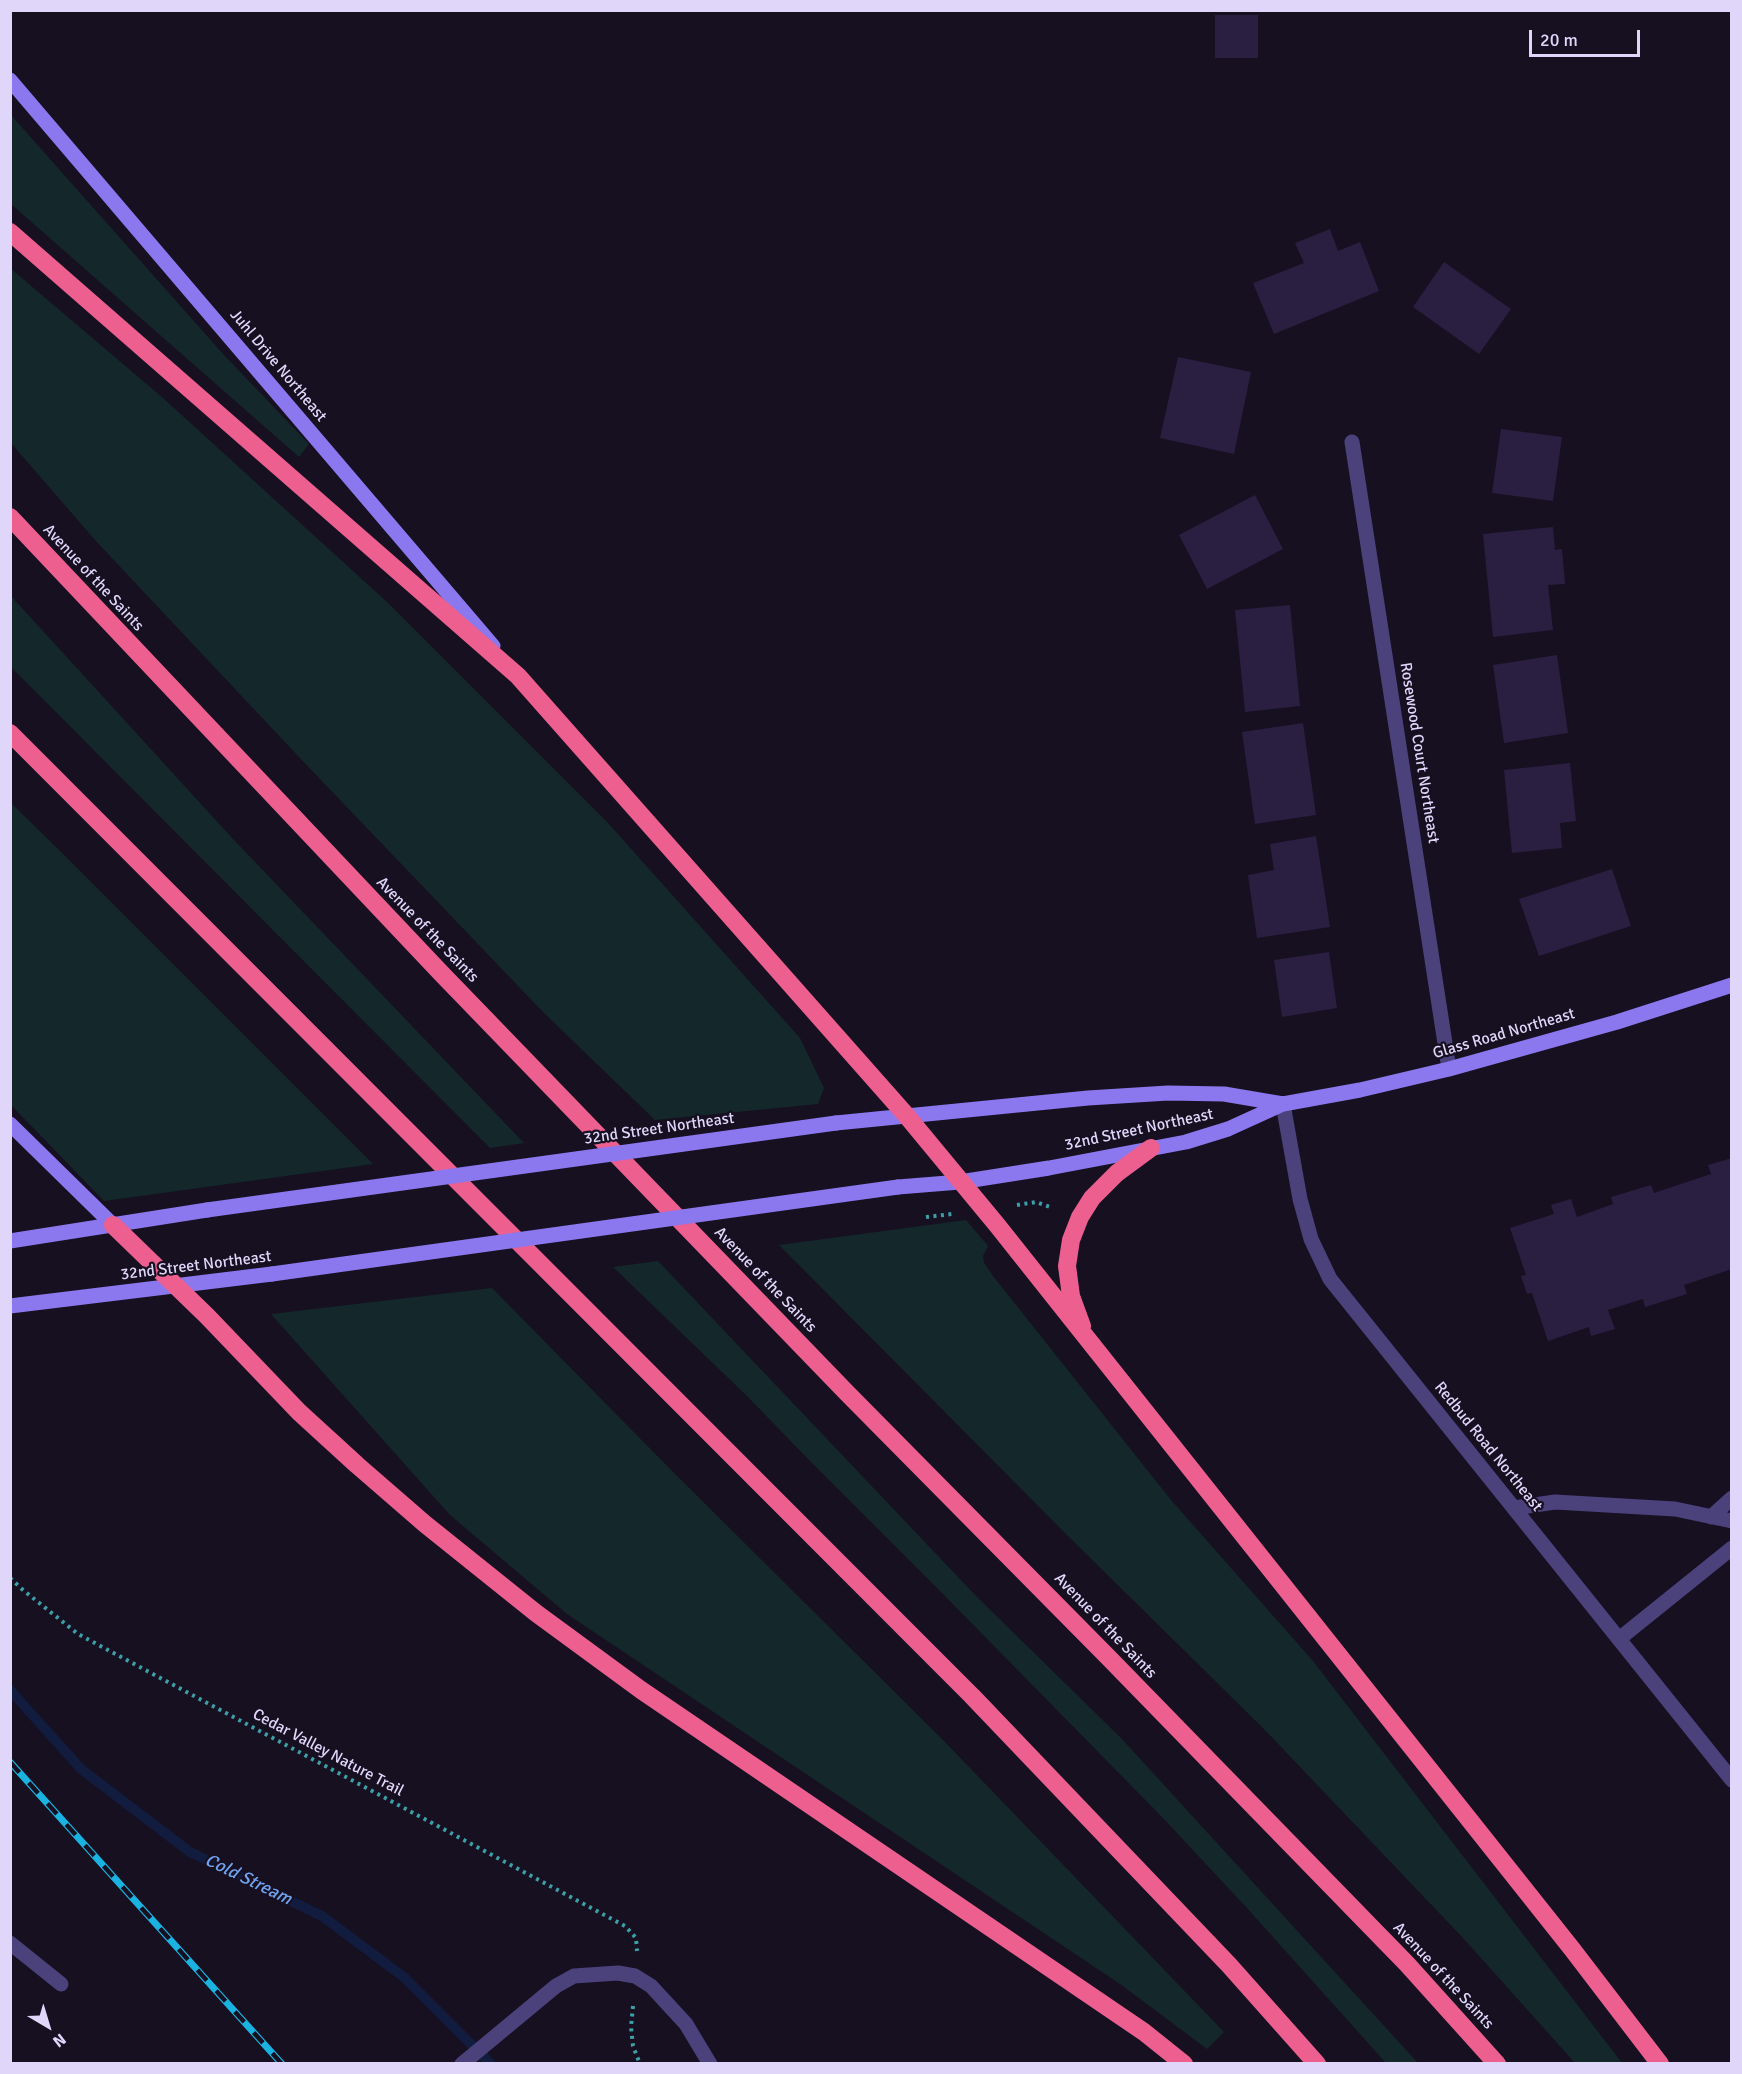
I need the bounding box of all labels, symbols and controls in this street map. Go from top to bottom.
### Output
scale bar [1532,18,1643,56]
text: 20 m [1540,29,1578,51]
street label: Juhl Drive Northeast [225,306,331,426]
street label: Avenue of the Saints [39,521,147,635]
street label: Rosewood Court Northeast [1395,661,1443,845]
street label: Avenue of the Saints [372,873,482,987]
street label: Glass Road Northeast [1431,1005,1577,1063]
street label: 32nd Street Northeast [1063,1105,1215,1155]
street label: 32nd Street Northeast [583,1109,735,1149]
street label: Avenue of the Saints [710,1223,820,1337]
street label: 32nd Street Northeast [120,1247,272,1285]
street label: Redbud Road Northeast [1430,1378,1546,1516]
street label: Avenue of the Saints [1050,1569,1160,1683]
street label: Cedar Valley Nature Trail [249,1705,407,1801]
water label: Cold Stream [201,1850,295,1910]
street label: Avenue of the Saints [1389,1919,1497,2033]
north arrow [18,1996,78,2056]
text: N [49,2029,70,2051]

